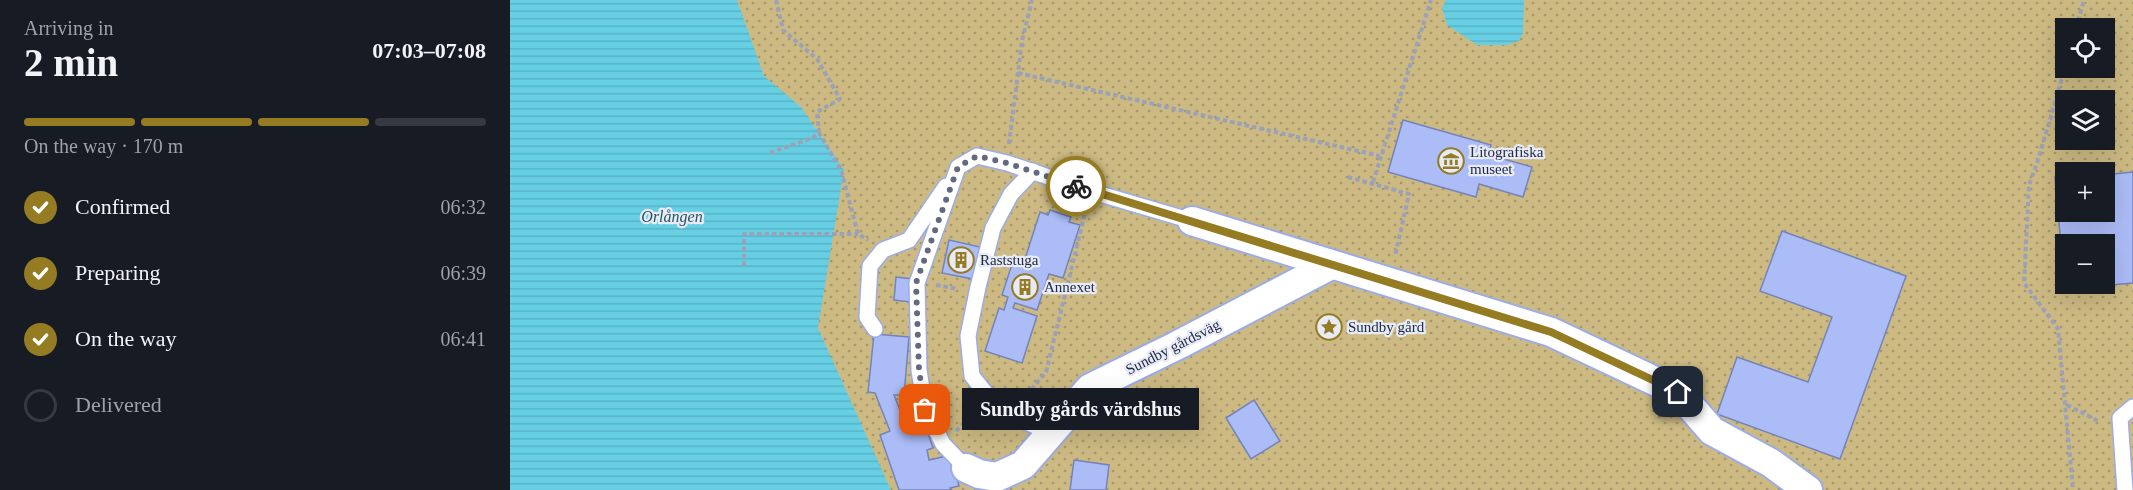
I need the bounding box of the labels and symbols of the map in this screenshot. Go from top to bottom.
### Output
place label: Litografiska museet [1470,144,1544,177]
museum icon: Litografiska museet [1436,146,1466,176]
courier [1046,156,1106,216]
water label: Orlången [641,208,703,226]
building icon: Raststuga [946,245,976,275]
place label: Raststuga [980,252,1039,268]
building icon: Annexet [1010,272,1040,302]
place label: Annexet [1044,279,1096,295]
place icon: Sundby gård [1314,312,1344,342]
street label: Sundby gårdsväg [1123,316,1223,378]
place label: Sundby gård [1348,319,1425,335]
pin [1652,366,1703,417]
pin [899,384,950,435]
callout: Sundby gårds värdshus [961,389,1198,431]

